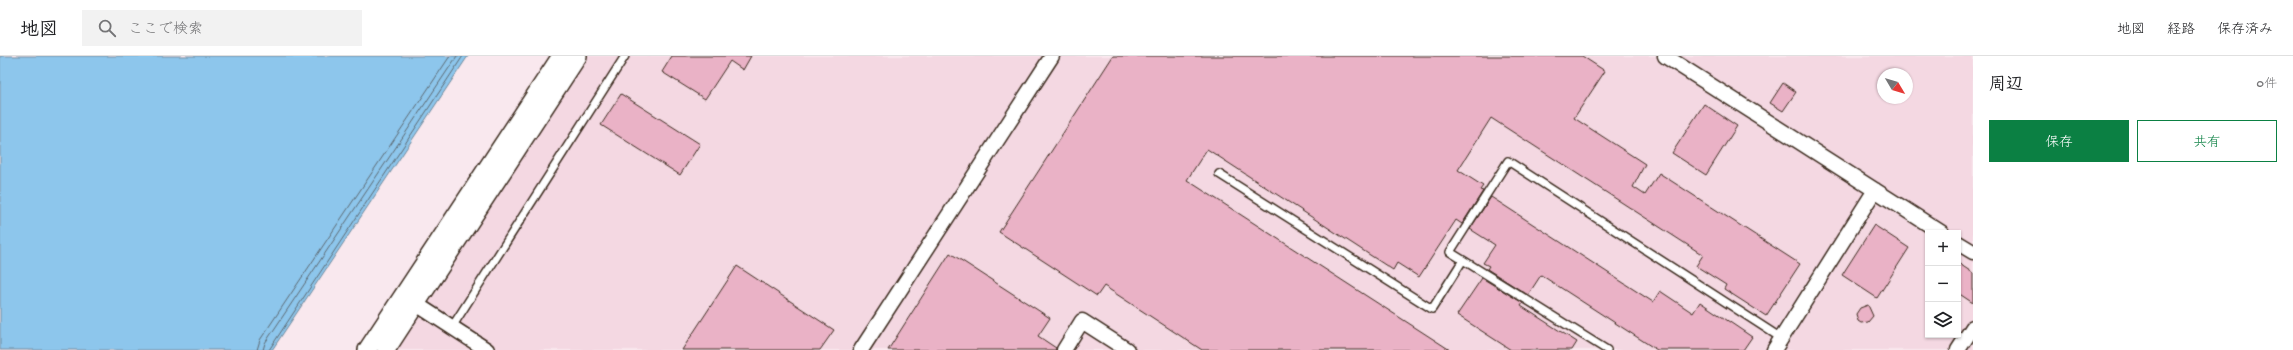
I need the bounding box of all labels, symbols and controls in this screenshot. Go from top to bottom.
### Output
search box [82,10,362,46]
icon: search [96,17,118,39]
text: 地図 [20,20,58,43]
text: ここで検索 [128,21,203,39]
text: 地図 [2117,22,2145,39]
text: 経路 [2167,22,2195,39]
text: 保存済み [2217,22,2273,39]
north arrow [1877,68,1913,104]
text: 周辺 [1989,76,2023,96]
text: 0件 [2257,77,2277,92]
button: 保存 [1989,120,2129,162]
button: 共有 [2137,120,2277,162]
map controls [1925,230,1961,338]
button: + [1925,230,1961,266]
button: − [1925,266,1961,302]
button: layers [1925,302,1961,338]

